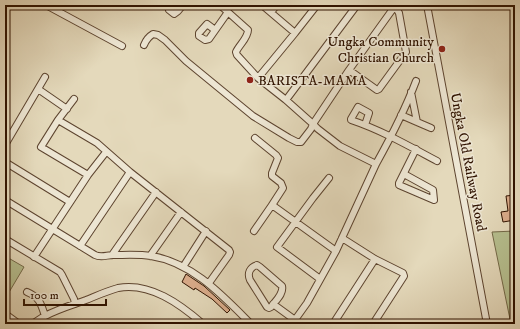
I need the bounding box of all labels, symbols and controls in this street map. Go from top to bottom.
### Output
place label: Ungka Community Christian Church [328,33,435,67]
marker: Ungka Community Christian Church [437,44,447,54]
place label: BARISTA-MAMA [258,72,368,90]
marker: BARISTA-MAMA [245,75,255,85]
street label: Ungka Old Railway Road [446,91,490,233]
scale bar [24,281,106,307]
text: 100 m [30,288,59,303]

